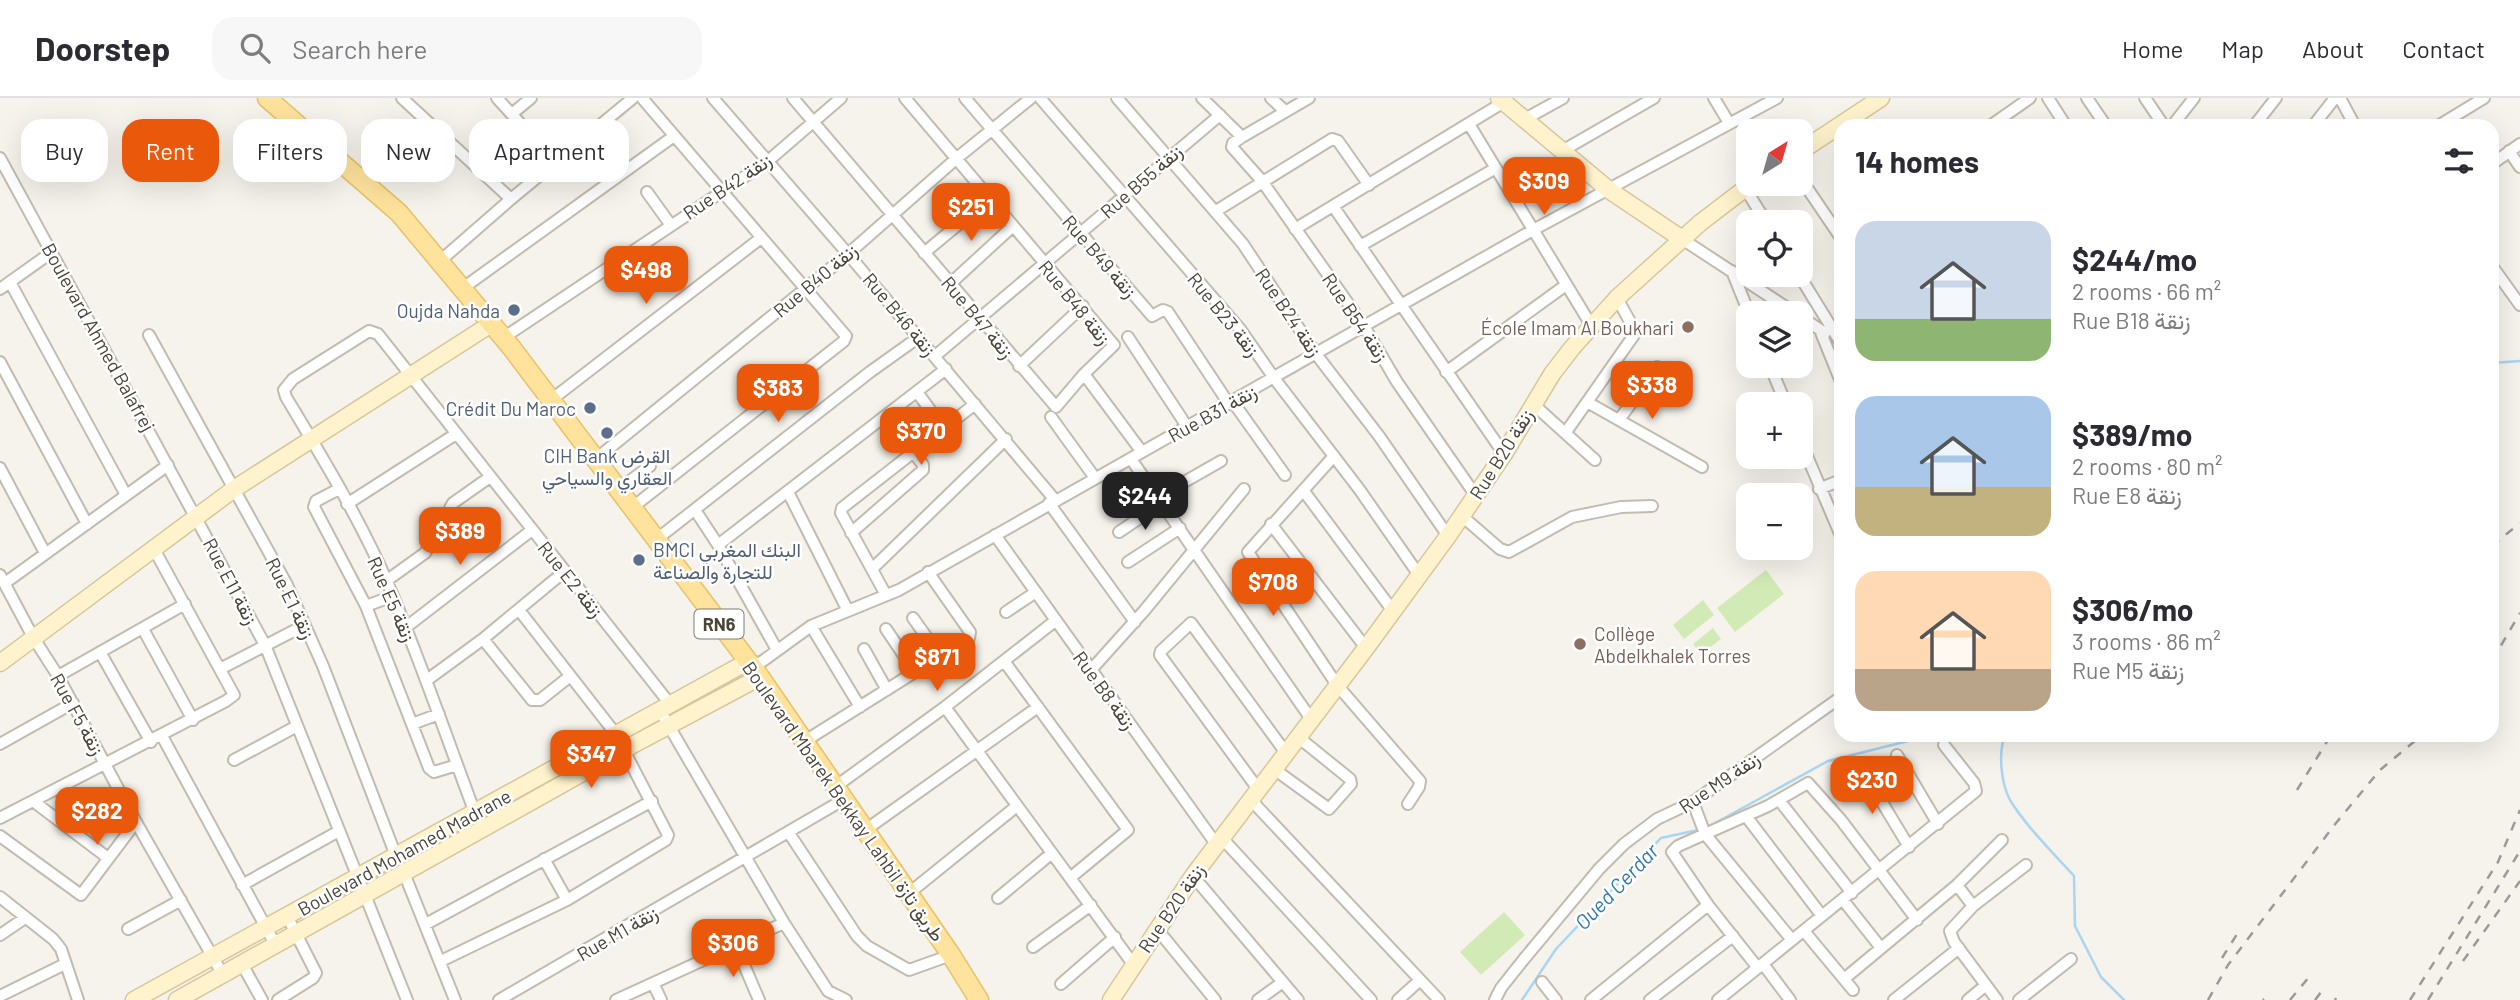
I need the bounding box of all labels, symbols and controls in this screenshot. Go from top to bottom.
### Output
search box [212,17,702,80]
text: Doorstep [35,28,170,68]
icon: search [236,29,274,67]
text: Search here [292,33,427,64]
text: Home [2122,34,2183,63]
text: Map [2221,34,2264,63]
text: About [2302,34,2364,63]
text: Contact [2402,34,2485,63]
chip: Buy [21,119,108,182]
chip: Rent [122,119,219,182]
chip: Filters [233,119,347,182]
chip: New [361,119,455,182]
chip: Apartment [469,119,629,182]
north arrow [1736,119,1813,196]
map controls [1736,119,1813,560]
street label: Rue B55 زنقة [1095,139,1187,224]
icon: filters [2440,142,2478,180]
text: 14 homes [1855,143,1979,179]
street label: Rue B42 زنقة [678,148,776,225]
pin: $309 [1503,158,1585,217]
text: $309 [1519,166,1569,194]
pin: $251 [930,184,1012,243]
text: $251 [948,192,994,220]
street label: Rue B49 زنقة [1057,210,1142,303]
button: locate [1736,210,1813,287]
street label: Rue B40 زنقة [768,238,862,323]
street label: Boulevard Ahmed Balafrej [38,239,160,435]
text: $244/mo [2072,241,2197,277]
pin: $498 [605,246,687,306]
icon: home [1911,249,1995,333]
text: $498 [620,255,672,283]
street label: Rue B48 زنقة [1033,255,1116,349]
street label: Rue B24 زنقة [1250,263,1327,361]
street label: Rue B23 زنقة [1182,267,1265,361]
street label: Rue B46 زنقة [858,268,941,361]
street label: Rue B54 زنقة [1317,268,1394,366]
street label: Rue B47 زنقة [936,271,1019,363]
text: 2 rooms · 66 m² [2072,277,2221,305]
place label: Oujda Nahda [397,299,500,322]
button: layers [1736,301,1813,378]
marker: Oujda Nahda [506,302,522,318]
text: Rue B18 زنقة [2072,306,2191,334]
place label: École Imam Al Boukhari [1481,316,1674,339]
marker: École Imam Al Boukhari [1680,319,1696,335]
pin: $338 [1611,362,1693,421]
pin: $383 [737,364,819,424]
text: $338 [1627,370,1677,398]
text: $383 [753,373,803,401]
street label: Rue B31 زنقة [1164,379,1261,448]
button: + [1736,392,1813,469]
place label: Crédit Du Maroc [446,397,576,420]
marker: Crédit Du Maroc [582,400,598,416]
street label: Rue B20 زنقة [1464,405,1539,504]
pin: $370 [880,408,962,467]
text: $370 [896,416,946,444]
text: $389/mo [2072,416,2193,452]
icon: home [1911,424,1995,508]
marker: CIH Bank القرض العقاري والسياحي [599,425,615,441]
place label: CIH Bank القرض العقاري والسياحي [542,444,672,494]
text: 2 rooms · 80 m² [2072,452,2222,480]
pin: $244 [1104,472,1186,532]
text: $244 [1118,481,1172,509]
text: Rue E8 زنقة [2072,481,2182,509]
button: − [1736,483,1813,560]
pin: $389 [419,508,501,567]
text: $389 [435,516,485,544]
street label: Rue E11 زنقة [198,534,263,629]
street label: Rue E2 زنقة [533,536,609,622]
place label: BMCI البنك المغربي للتجارة والصناعة [653,538,801,584]
marker: BMCI البنك المغربي للتجارة والصناعة [631,552,647,568]
street label: Rue E5 زنقة [362,553,421,646]
street label: Rue E1 زنقة [261,554,321,643]
pin: $708 [1232,559,1314,618]
text: $708 [1248,567,1298,595]
text: $306/mo [2072,591,2194,627]
icon: home [1911,599,1995,683]
road number: RN6 [694,610,744,638]
place label: Collège Abdelkhalek Torres [1594,622,1751,667]
text: 3 rooms · 86 m² [2072,627,2221,655]
pin: $871 [896,634,978,693]
marker: Collège Abdelkhalek Torres [1572,636,1588,652]
text: $871 [914,642,960,670]
street label: Rue B8 زنقة [1068,646,1141,734]
text: Rue M5 زنقة [2072,656,2184,684]
street label: Boulevard Mbarek Bekkay Lahbil طريق تازة [737,657,950,946]
street label: Rue F5 زنقة [45,669,110,759]
pin: $347 [550,730,632,790]
text: $347 [566,739,616,767]
street label: Rue M9 زنقة [1674,746,1765,818]
pin: $230 [1831,756,1913,816]
text: $230 [1846,765,1898,793]
street label: Boulevard Mohamed Madrane [293,784,515,920]
pin: $282 [56,788,138,847]
text: $282 [71,796,123,824]
water label: Oued Cerdar [1569,837,1664,934]
street label: Rue B20 زنقة [1133,859,1210,957]
street label: Rue M1 زنقة [572,901,662,966]
pin: $306 [692,920,774,979]
text: $306 [707,928,759,956]

